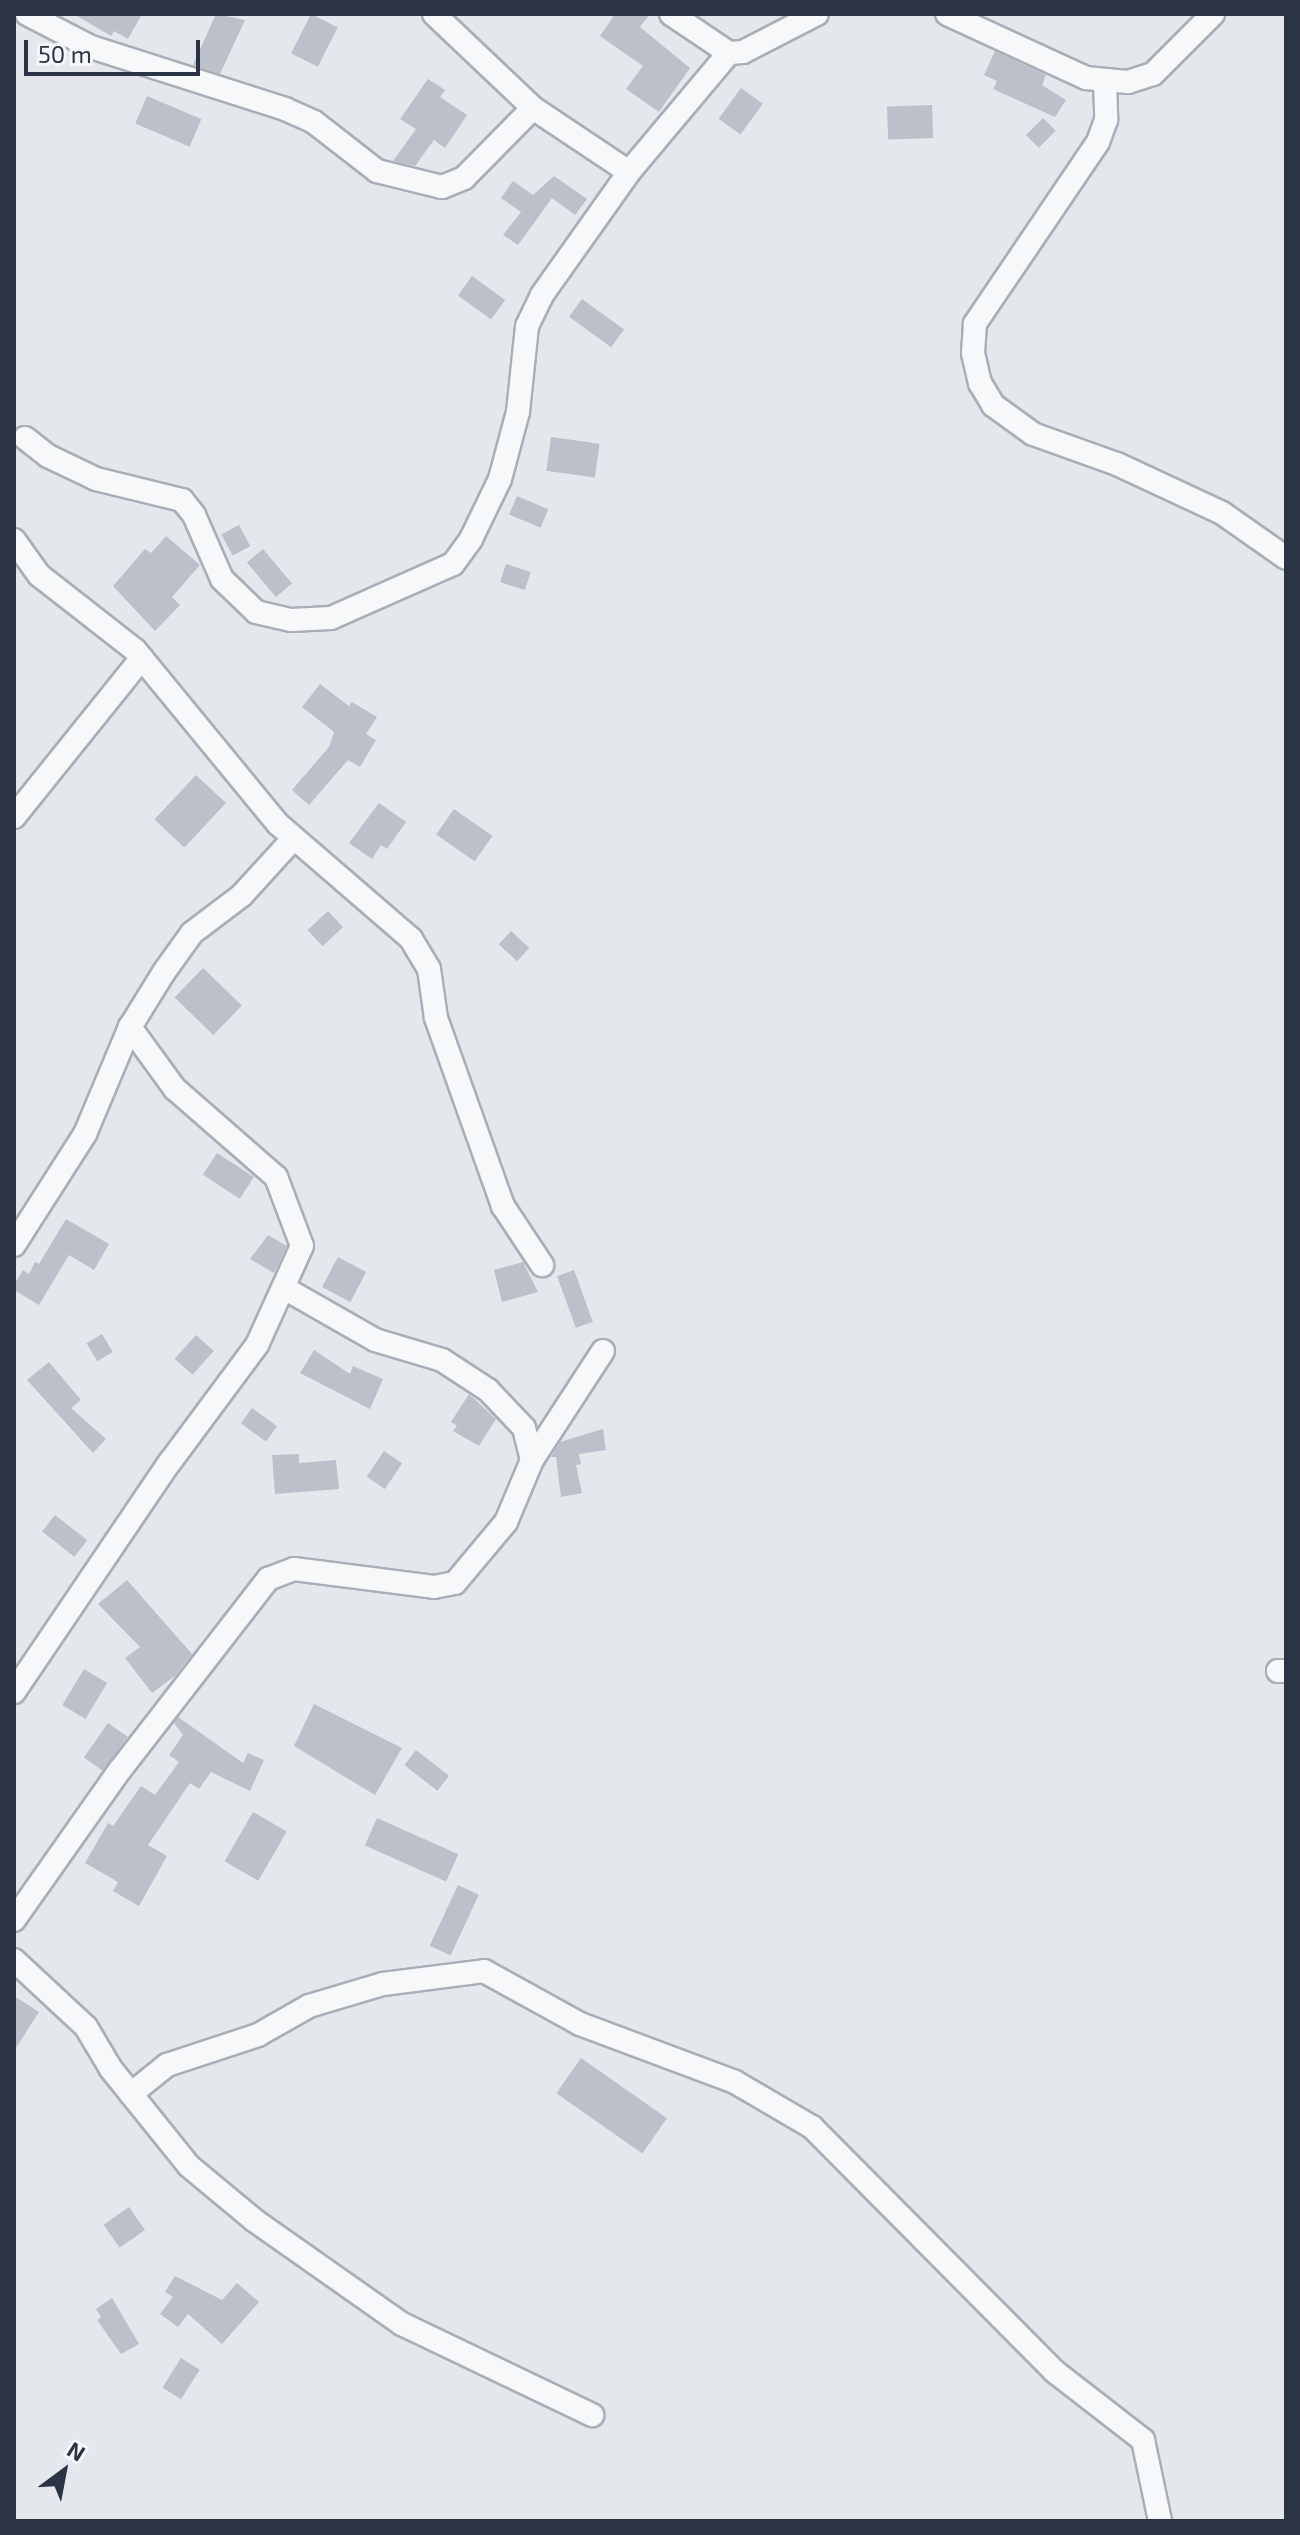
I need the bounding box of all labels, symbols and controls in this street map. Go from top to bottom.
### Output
scale bar [28,24,204,74]
text: 50 m [38,39,92,68]
north arrow [24,2431,104,2511]
text: N [63,2435,90,2466]

